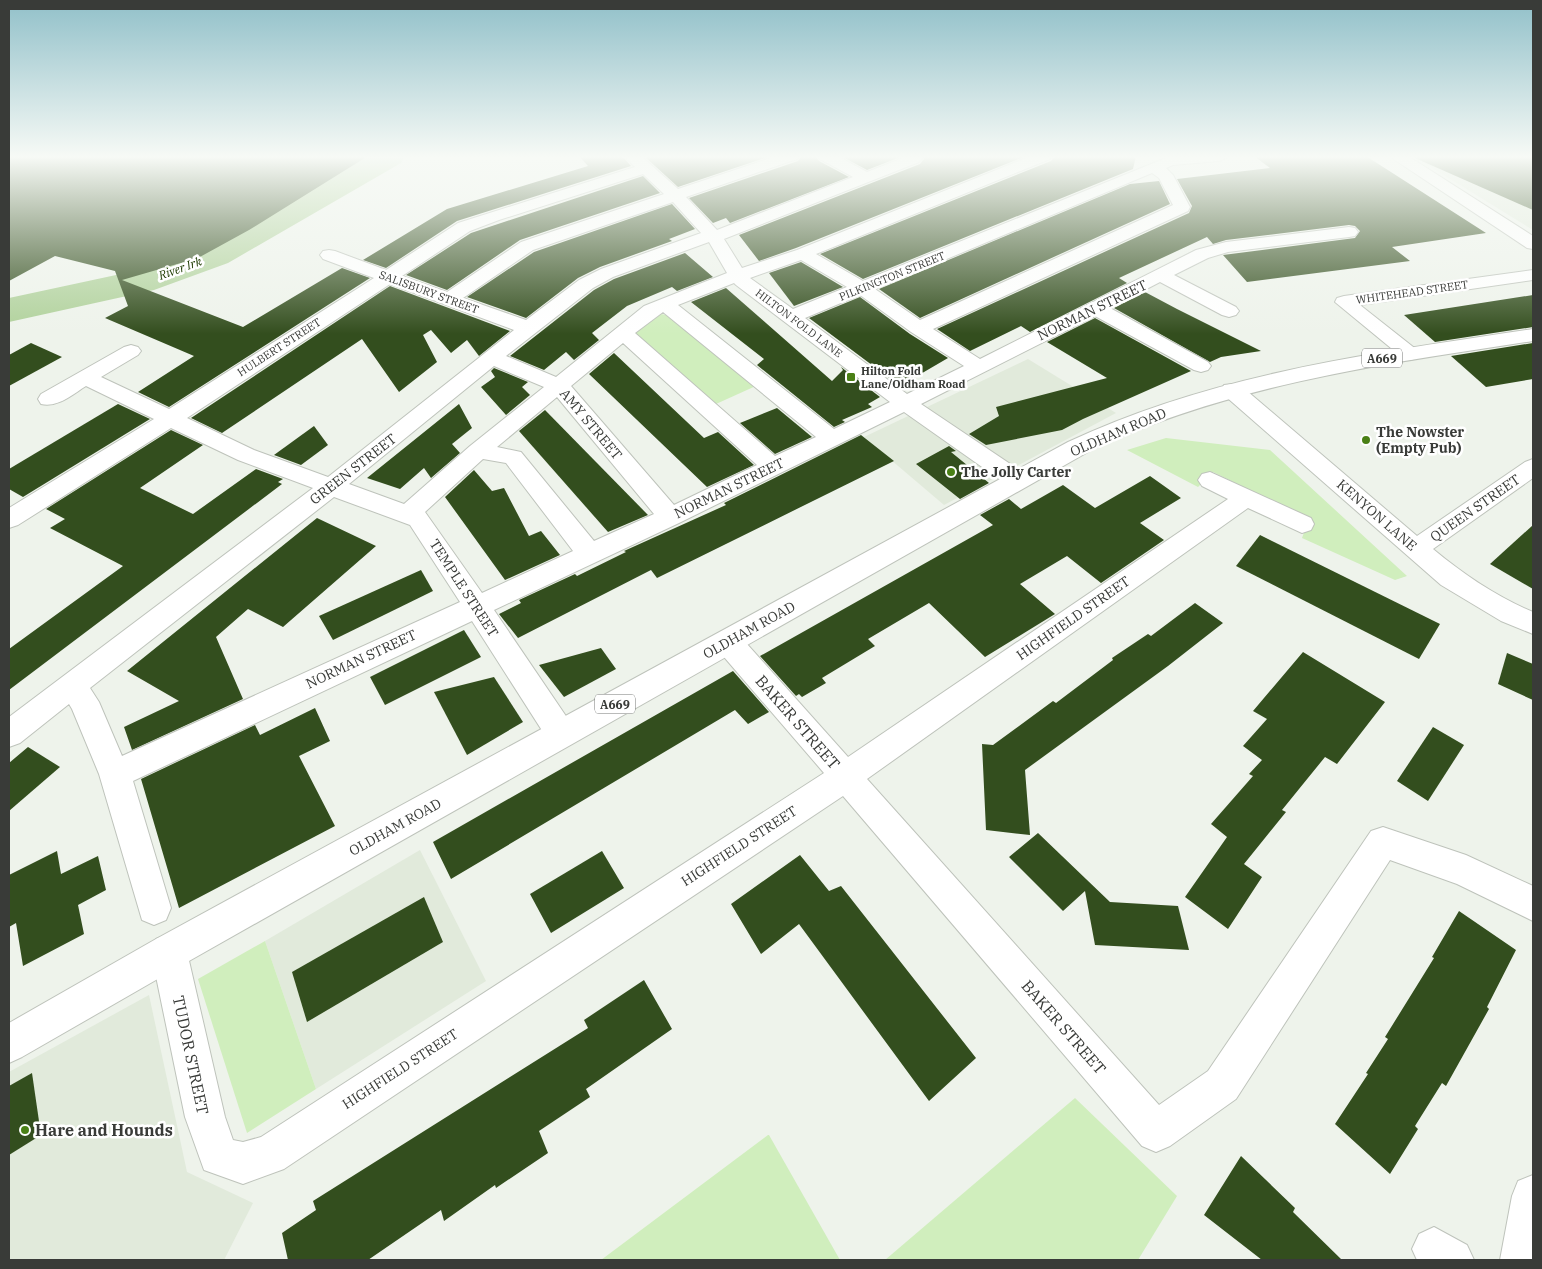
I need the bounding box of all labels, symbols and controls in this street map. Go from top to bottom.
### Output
street label: PILKINGTON STREET [837,248,947,304]
water label: River Irk [155,253,204,283]
street label: SALISBURY STREET [377,267,481,317]
street label: NORMAN STREET [1034,276,1150,344]
street label: WHITEHEAD STREET [1355,277,1469,307]
street label: HILTON FOLD LANE [753,286,845,360]
street label: HULBERT STREET [235,315,323,379]
road number: A669 [1362,348,1402,368]
place label: Hilton Fold Lane/Oldham Road [861,364,965,391]
marker: Hilton Fold Lane/Oldham Road [845,371,857,383]
street label: AMY STREET [556,385,626,463]
street label: OLDHAM ROAD [1067,404,1169,460]
place label: The Nowster (Empty Pub) [1376,423,1464,457]
street label: GREEN STREET [306,430,400,508]
marker: The Nowster (Empty Pub) [1360,434,1372,446]
street label: NORMAN STREET [671,454,787,522]
place label: The Jolly Carter [961,463,1071,481]
marker: The Jolly Carter [945,466,957,478]
street label: QUEEN STREET [1426,470,1524,546]
street label: KENYON LANE [1333,475,1421,555]
street label: TEMPLE STREET [426,536,502,640]
street label: HIGHFIELD STREET [1013,572,1133,664]
street label: OLDHAM ROAD [700,597,798,663]
street label: NORMAN STREET [303,625,419,693]
street label: BAKER STREET [751,671,845,773]
road number: A669 [595,694,635,714]
street label: OLDHAM ROAD [346,794,444,860]
street label: HIGHFIELD STREET [678,802,800,890]
street label: BAKER STREET [1017,976,1111,1078]
street label: TUDOR STREET [169,994,213,1116]
street label: HIGHFIELD STREET [339,1025,461,1113]
place label: Hare and Hounds [35,1120,173,1140]
marker: Hare and Hounds [19,1124,31,1136]

